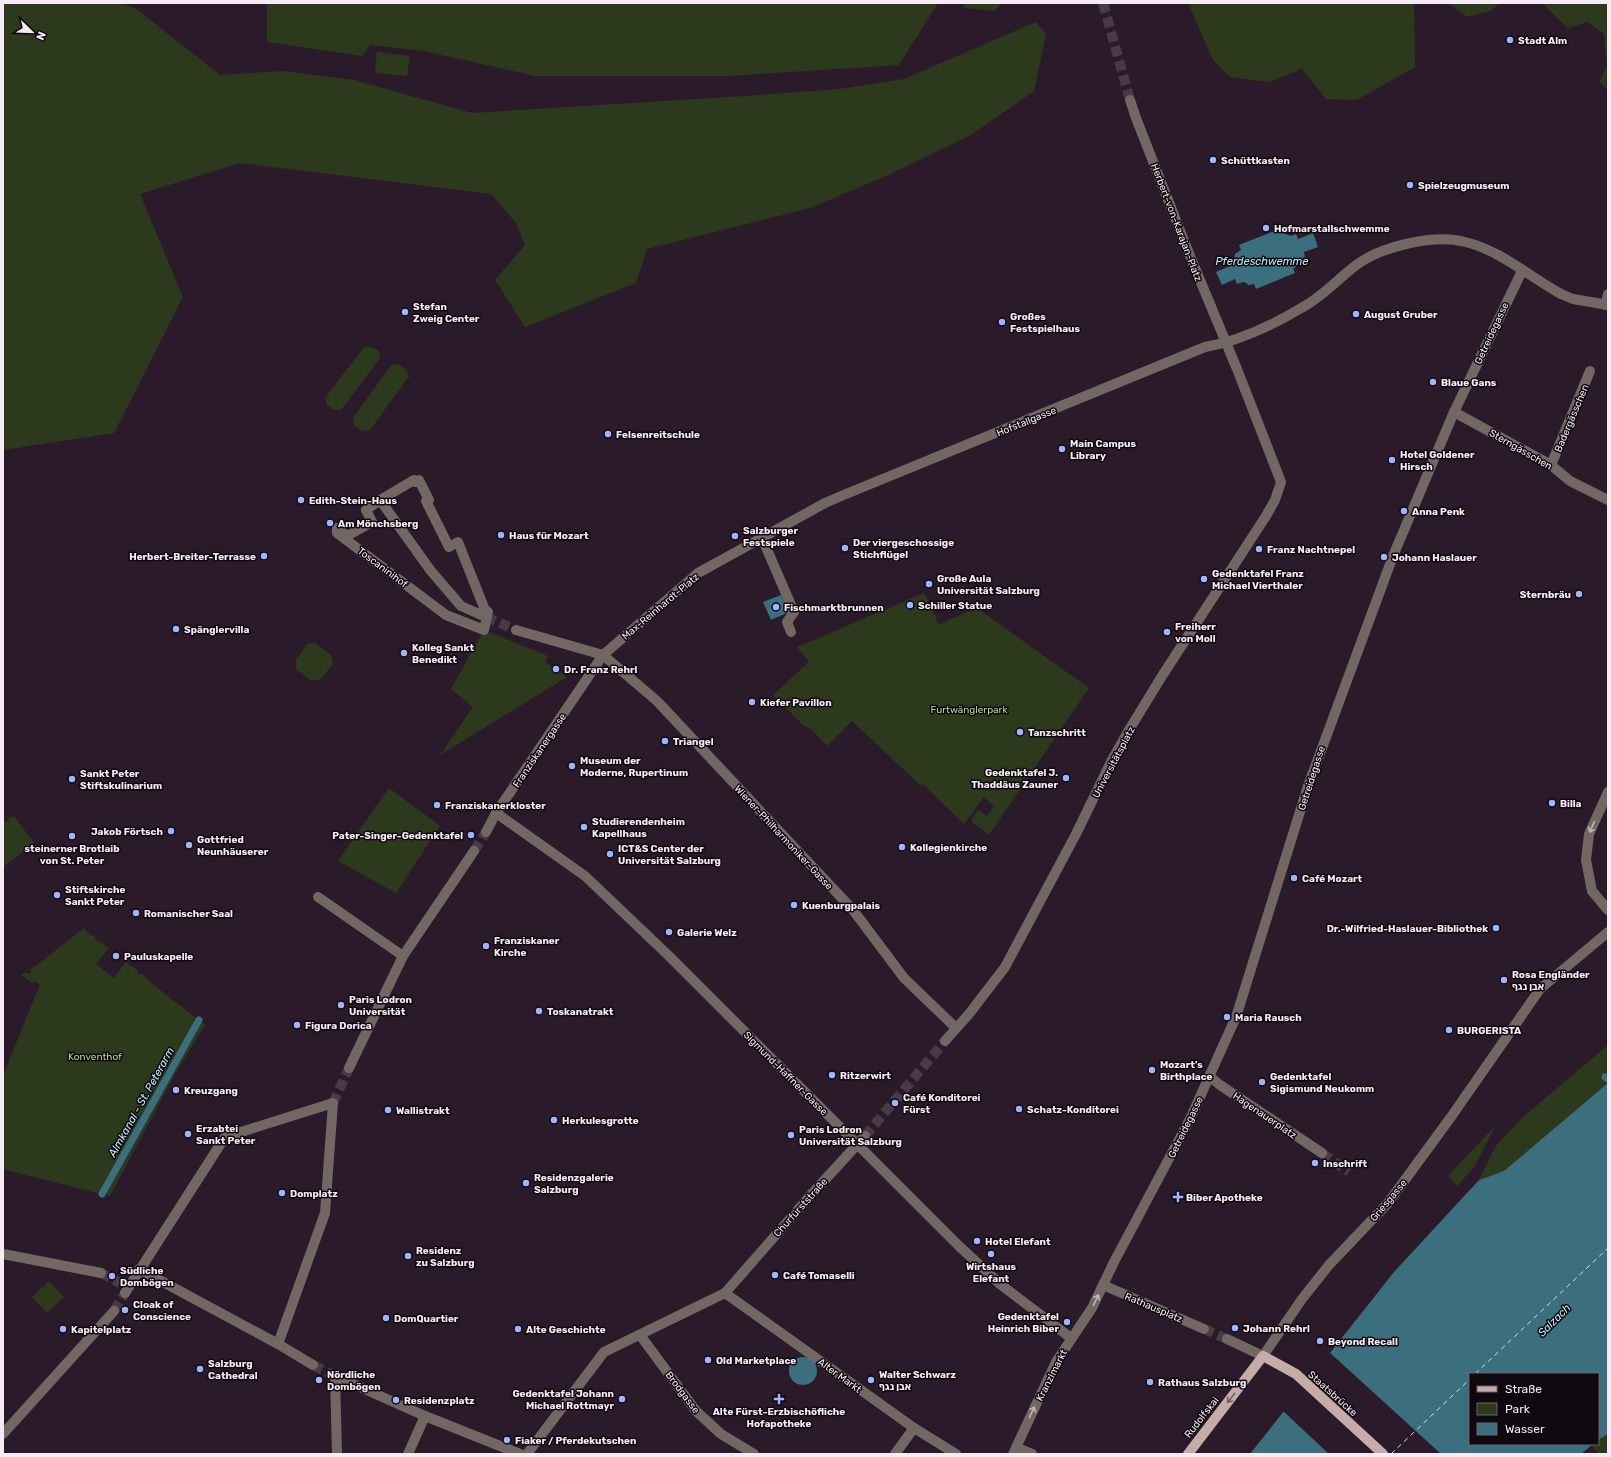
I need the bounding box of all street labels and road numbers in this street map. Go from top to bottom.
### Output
street label: Herbert-von-Karajan-Platz [1148,162,1204,283]
street label: Getreidegasse [1472,300,1512,366]
street label: Badergässchen [1552,383,1592,454]
street label: Hofstallgasse [995,404,1058,439]
street label: Sterngässchen [1487,427,1554,473]
street label: Toscaninihof [355,545,410,591]
street label: Max-Reinhardt-Platz [620,571,702,643]
street label: Franziskanergasse [511,711,569,790]
street label: Universitätsplatz [1090,725,1138,800]
street label: Getreidegasse [1296,744,1328,812]
street label: Wiener-Philharmoniker-Gasse [732,783,835,893]
street label: Sigmund-Haffner-Gasse [741,1029,830,1118]
street label: Hagenauerplatz [1230,1090,1299,1142]
street label: Getreidegasse [1166,1094,1206,1160]
street label: Churfürststraße [771,1176,831,1240]
street label: Griesgasse [1368,1177,1410,1224]
street label: Rathausplatz [1123,1290,1184,1325]
street label: Kranzlmarkt [1034,1348,1070,1403]
street label: Alter Markt [815,1356,864,1396]
street label: Brodgasse [663,1369,702,1416]
street label: Staatsbrücke [1305,1369,1360,1419]
street label: Rudolfskai [1182,1395,1221,1440]

